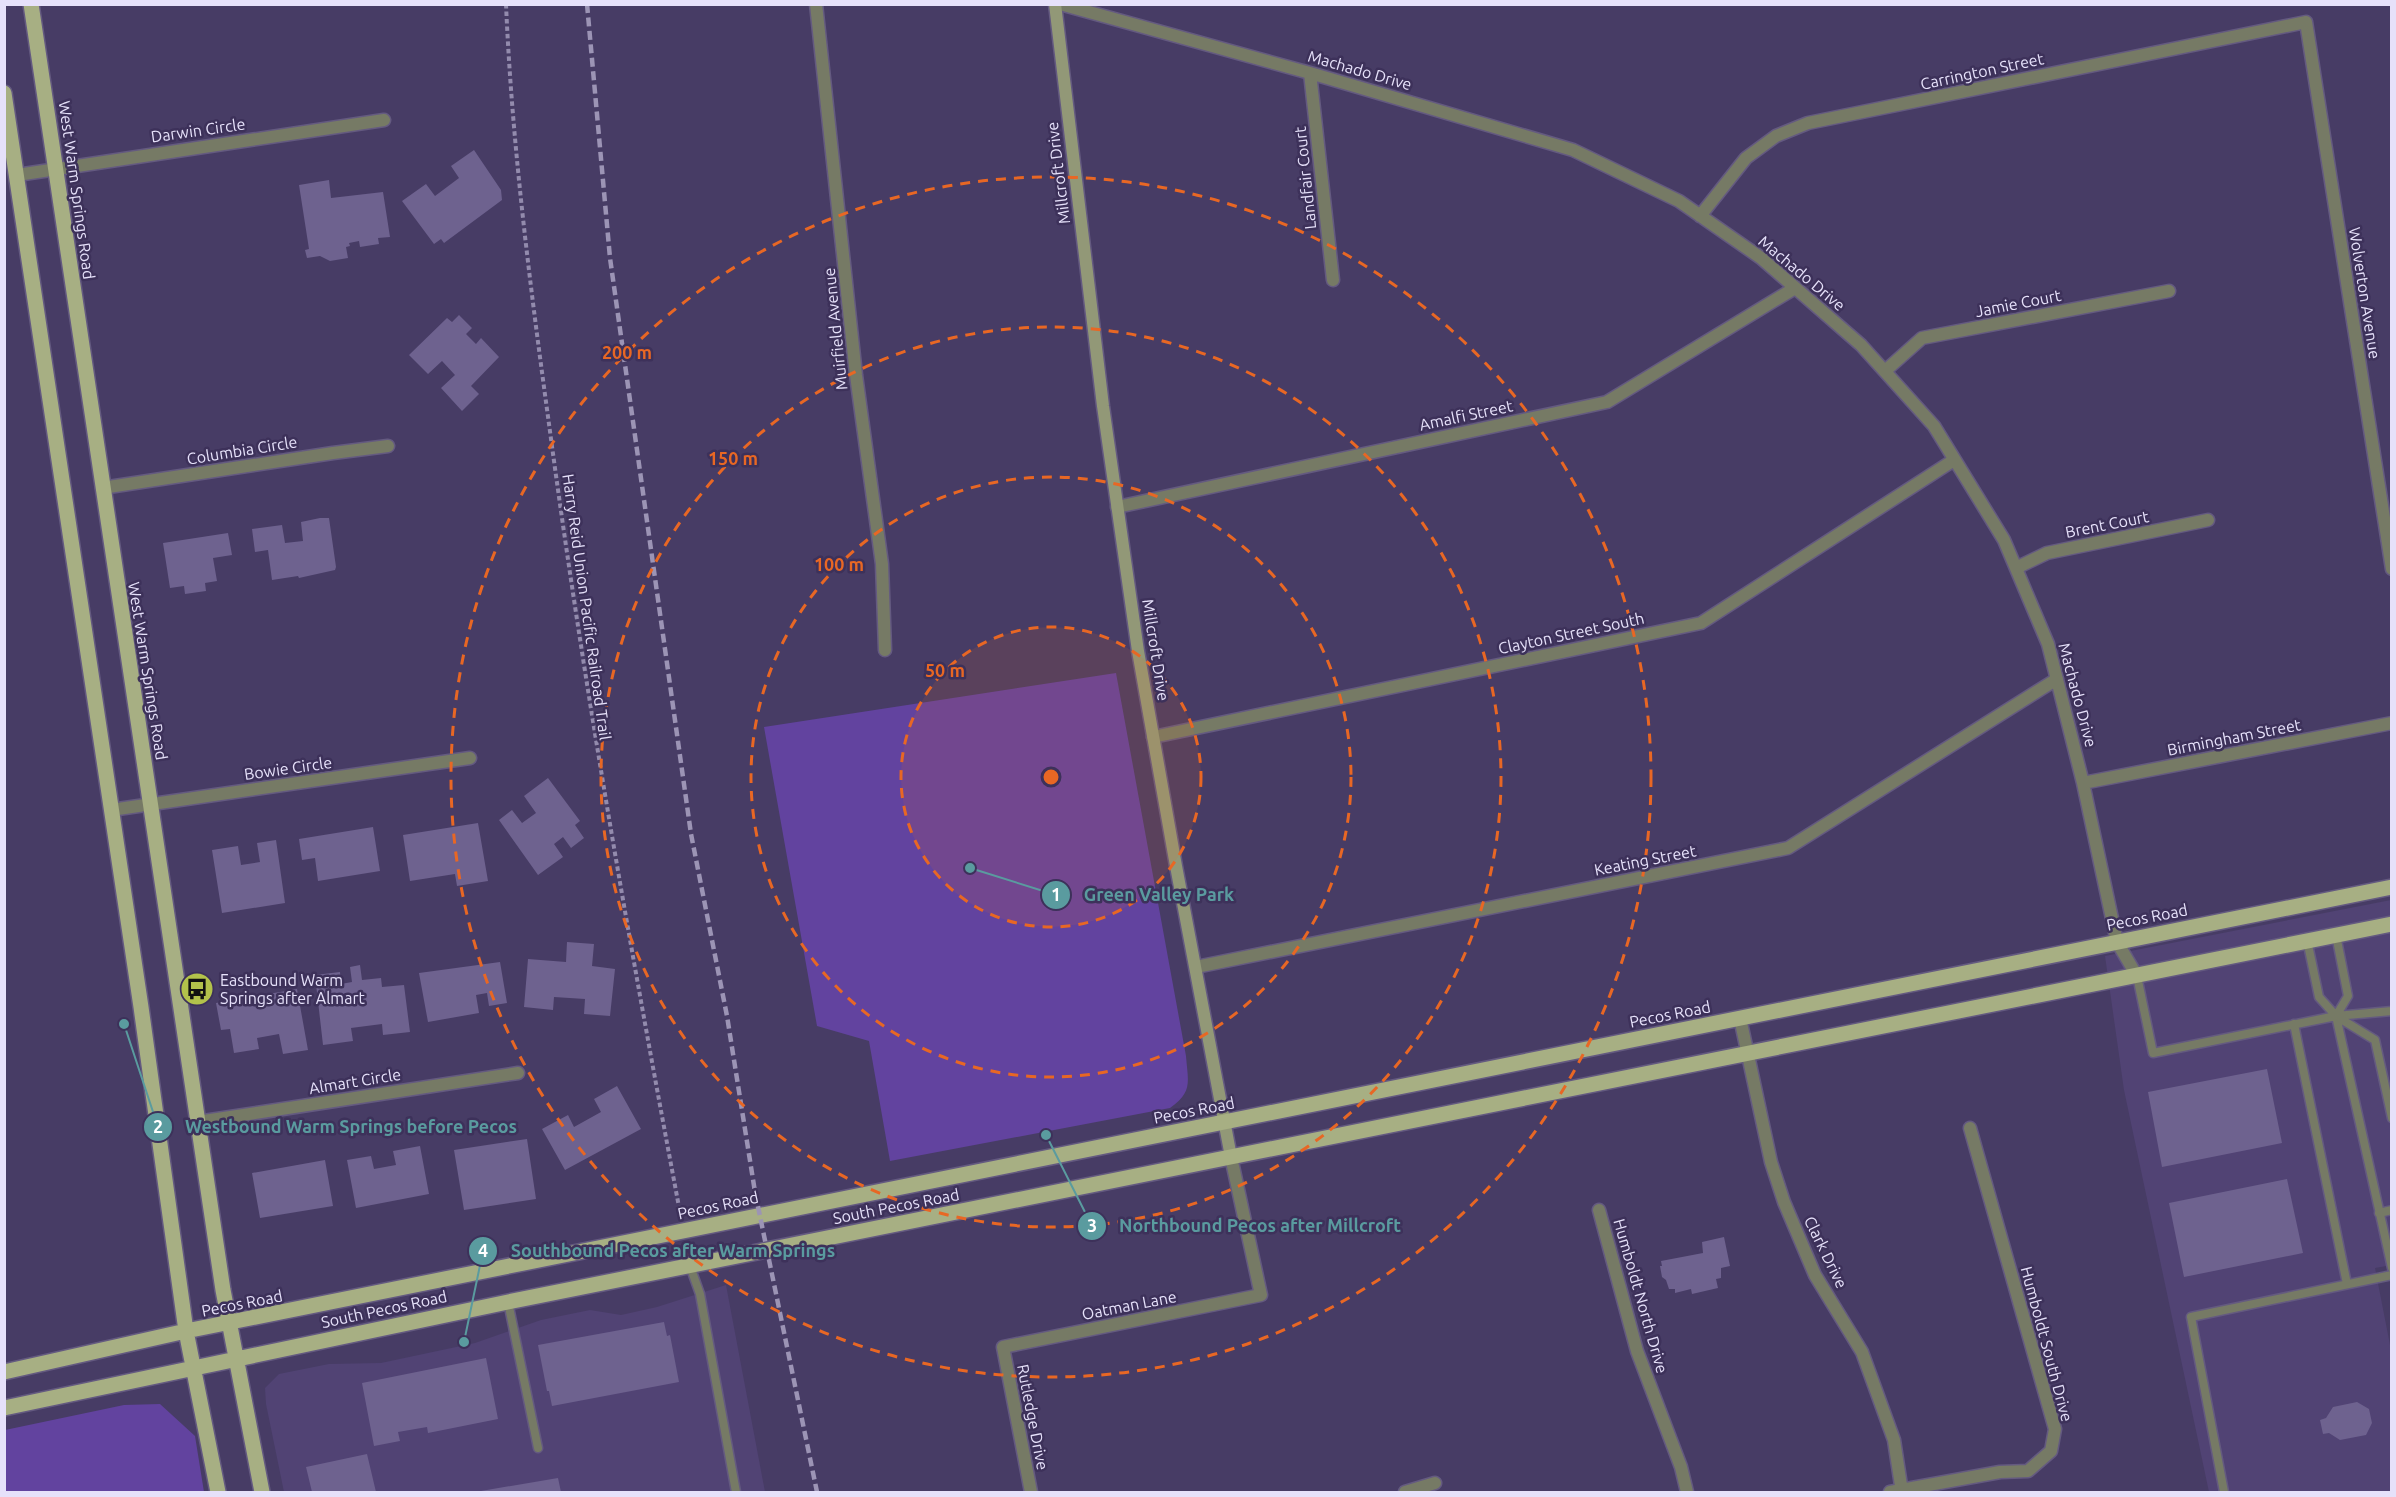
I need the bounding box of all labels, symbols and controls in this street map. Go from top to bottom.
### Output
street label: Machado Drive [1306,47,1414,93]
street label: Carrington Street [1919,49,2046,93]
street label: West Warm Springs Road [56,100,98,280]
street label: Darwin Circle [150,114,246,146]
street label: Millcroft Drive [1043,121,1073,225]
street label: Landfair Court [1291,125,1319,230]
street label: Wolverton Avenue [2346,226,2384,360]
street label: Machado Drive [1755,232,1849,314]
street label: Muirfield Avenue [820,267,850,391]
street label: Jamie Court [1974,286,2063,320]
text: 200 m [602,342,652,362]
street label: Amalfi Street [1418,396,1515,434]
street label: Columbia Circle [185,432,299,468]
text: 150 m [708,448,758,468]
street label: Harry Reid Union Pacific Railroad Trail [559,473,615,741]
street label: Brent Court [2064,507,2151,541]
text: 100 m [814,554,864,574]
street label: West Warm Springs Road [125,581,171,761]
street label: Millcroft Drive [1139,598,1173,702]
street label: Clayton Street South [1496,609,1646,657]
street label: Machado Drive [2055,641,2101,749]
text: 50 m [925,660,965,680]
street label: Birmingham Street [2166,715,2303,759]
street label: Bowie Circle [243,753,333,783]
centre of rings [1041,767,1061,787]
street label: Keating Street [1593,841,1698,879]
callout: Green Valley Park [1041,877,1246,913]
text: 1 [1051,884,1061,904]
text: Green Valley Park [1084,884,1234,904]
street label: Pecos Road [2105,900,2189,934]
bus stop icon: Eastbound Warm Springs after Almart [179,971,215,1007]
place label: Eastbound Warm Springs after Almart [220,971,365,1007]
street label: Pecos Road [1628,997,1712,1031]
street label: Almart Circle [308,1065,402,1097]
street label: Pecos Road [1152,1093,1236,1127]
callout: Westbound Warm Springs before Pecos [143,1109,529,1145]
text: 2 [153,1116,163,1136]
text: Westbound Warm Springs before Pecos [185,1116,517,1136]
street label: South Pecos Road [831,1185,961,1227]
street label: Pecos Road [676,1188,760,1222]
callout: Northbound Pecos after Millcroft [1077,1208,1413,1244]
street label: Clark Drive [1801,1213,1851,1291]
text: 3 [1087,1215,1097,1235]
text: Northbound Pecos after Millcroft [1119,1215,1401,1235]
street label: Humboldt North Drive [1610,1217,1672,1375]
callout: Southbound Pecos after Warm Springs [468,1233,847,1269]
text: 4 [478,1240,488,1260]
text: Southbound Pecos after Warm Springs [511,1240,835,1260]
street label: Humboldt South Drive [2018,1264,2076,1424]
street label: Pecos Road [200,1286,284,1320]
street label: South Pecos Road [319,1287,449,1331]
street label: Oatman Lane [1080,1287,1178,1323]
street label: Rutledge Drive [1014,1363,1052,1471]

